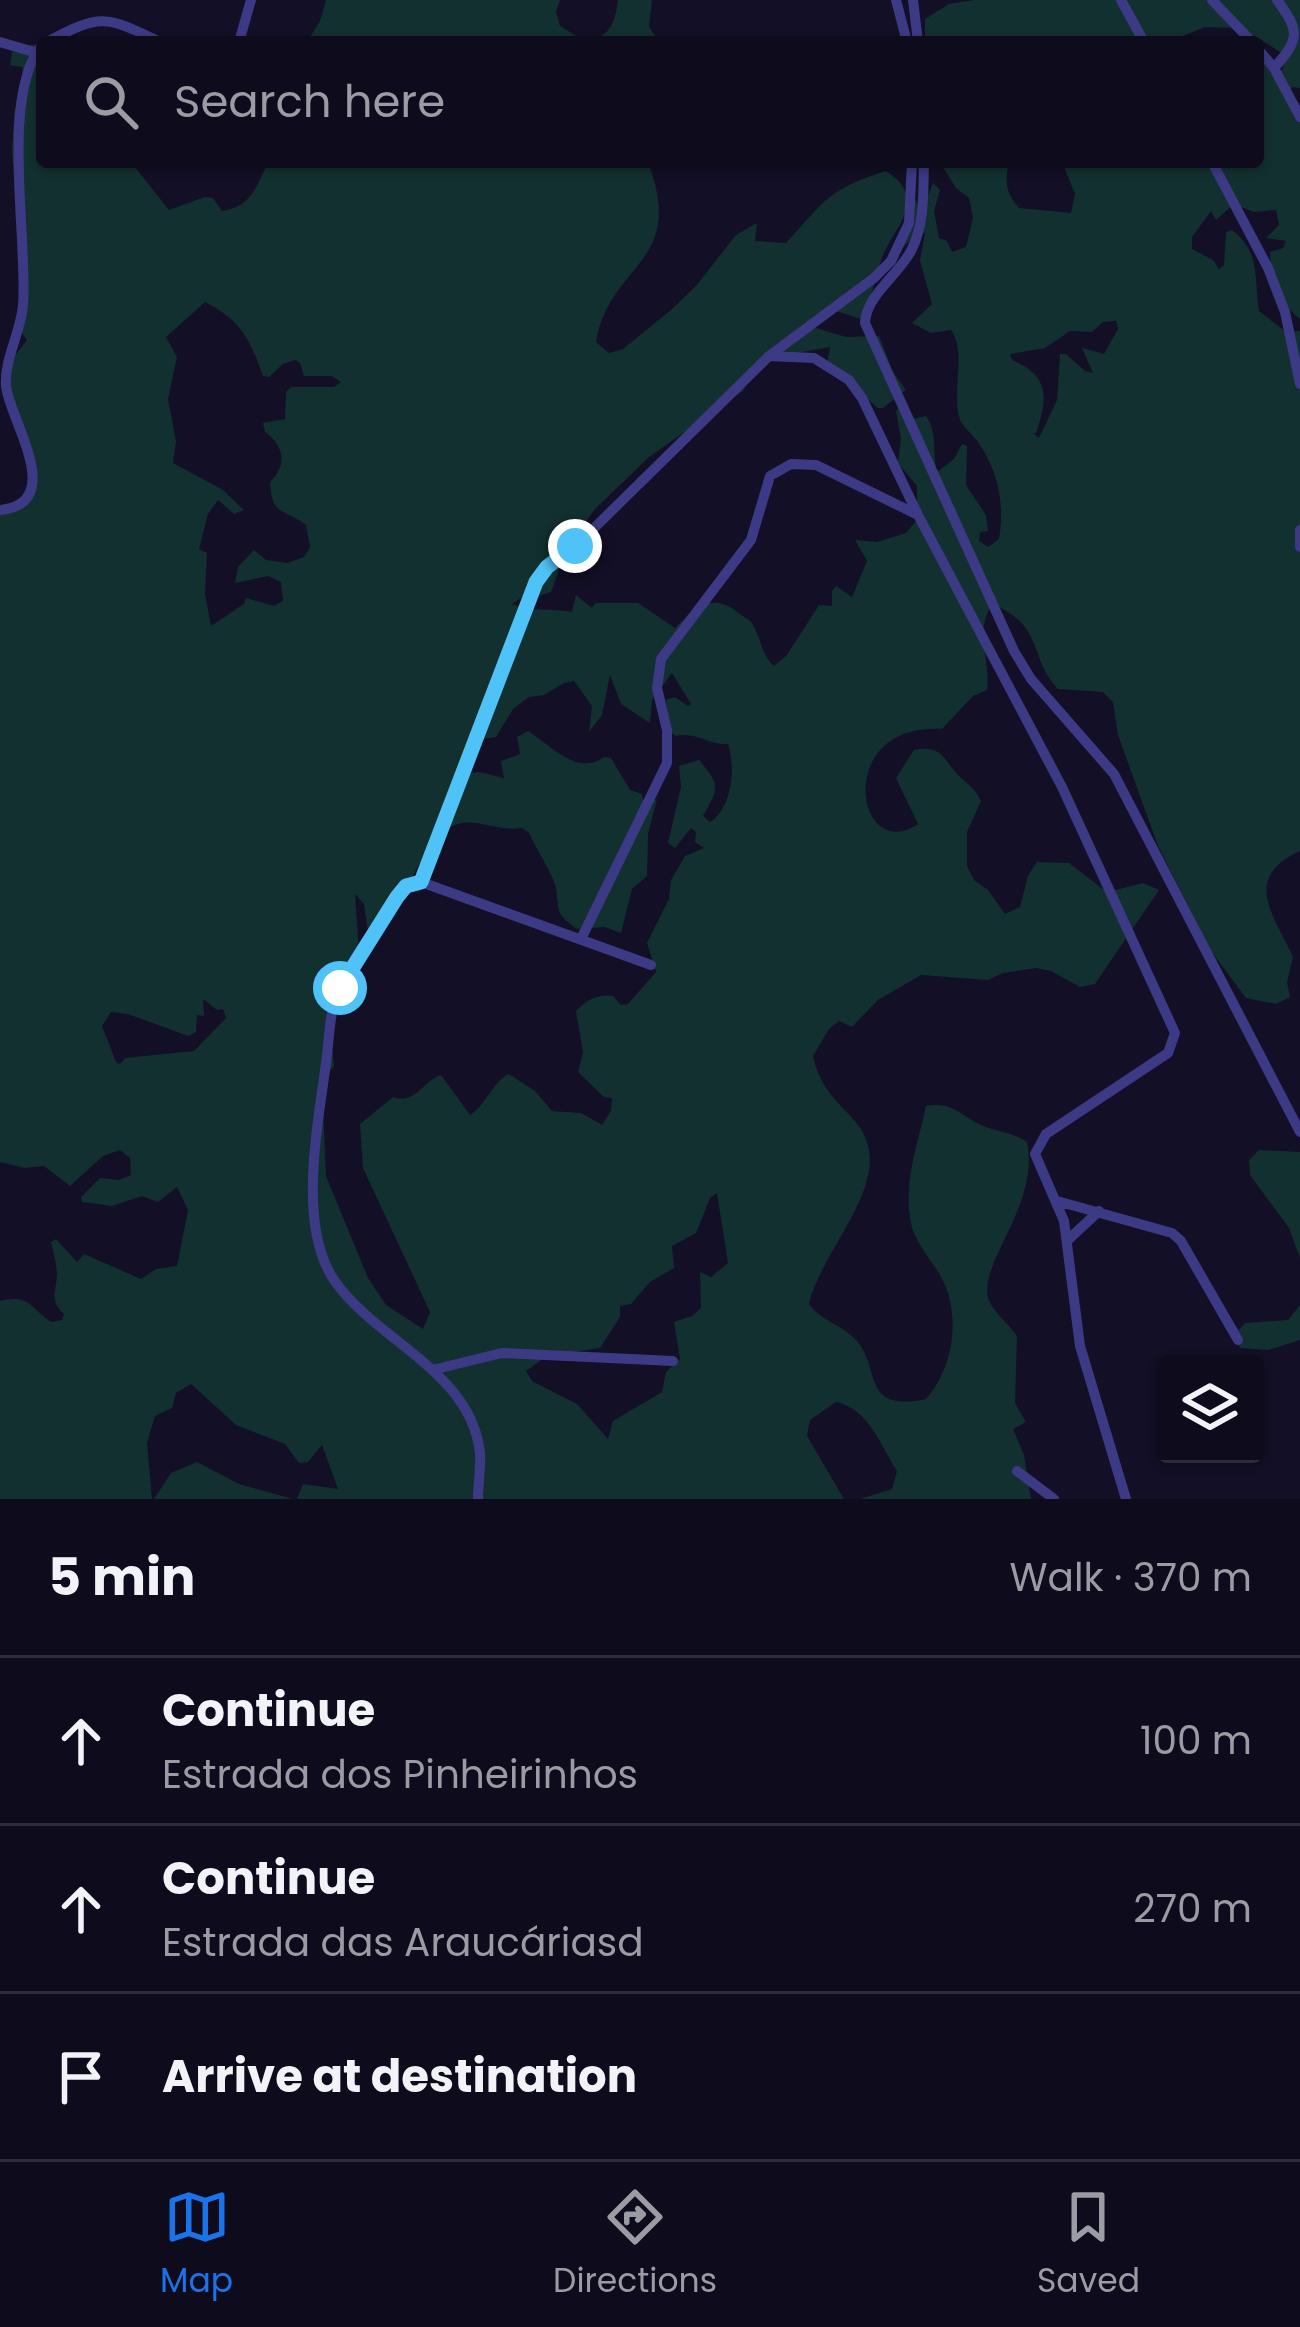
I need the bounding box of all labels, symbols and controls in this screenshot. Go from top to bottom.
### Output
search box [36,36,1264,168]
icon: search [78,69,144,135]
text: Search here [174,70,445,133]
route end [548,519,602,573]
route start [313,961,367,1015]
map controls [1156,1355,1264,1463]
button: layers [1156,1355,1264,1463]
text: 5 min [48,1541,195,1613]
text: Walk · 370 m [1009,1550,1252,1605]
text: Continue [162,1679,375,1742]
icon: ahead [48,1708,114,1774]
text: 100 m [1140,1713,1252,1768]
text: Estrada dos Pinheirinhos [162,1747,638,1802]
text: Continue [162,1847,375,1910]
icon: ahead [48,1876,114,1942]
text: 270 m [1133,1881,1252,1936]
text: Estrada das Araucáriasd [162,1915,644,1970]
icon: arrive [48,2044,114,2110]
text: Arrive at destination [162,2045,637,2108]
tab: Map [160,2184,233,2306]
tab: Directions [553,2184,717,2306]
tab: Saved [1037,2184,1140,2306]

